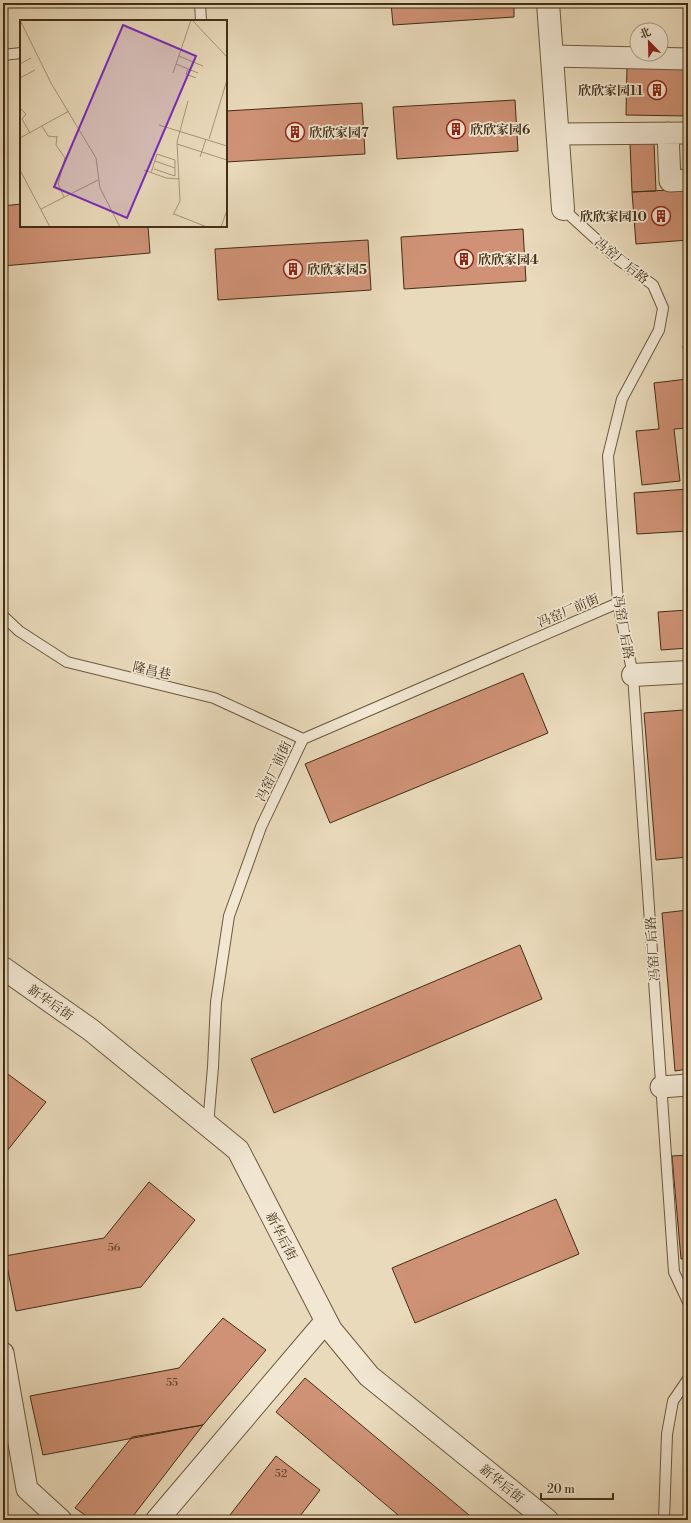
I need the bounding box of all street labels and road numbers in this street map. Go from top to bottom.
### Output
street label: 冯窑厂后路 [591,234,652,287]
street label: 冯窑厂前街 [535,591,601,631]
street label: 冯窑厂后路 [609,594,637,661]
street label: 隆昌巷 [131,659,173,683]
street label: 冯窑厂前街 [253,739,295,804]
street label: 冯窑厂后路 [643,916,663,982]
street label: 新华后街 [25,981,76,1024]
street label: 新华后街 [262,1210,300,1263]
street label: 新华后街 [476,1461,527,1506]

